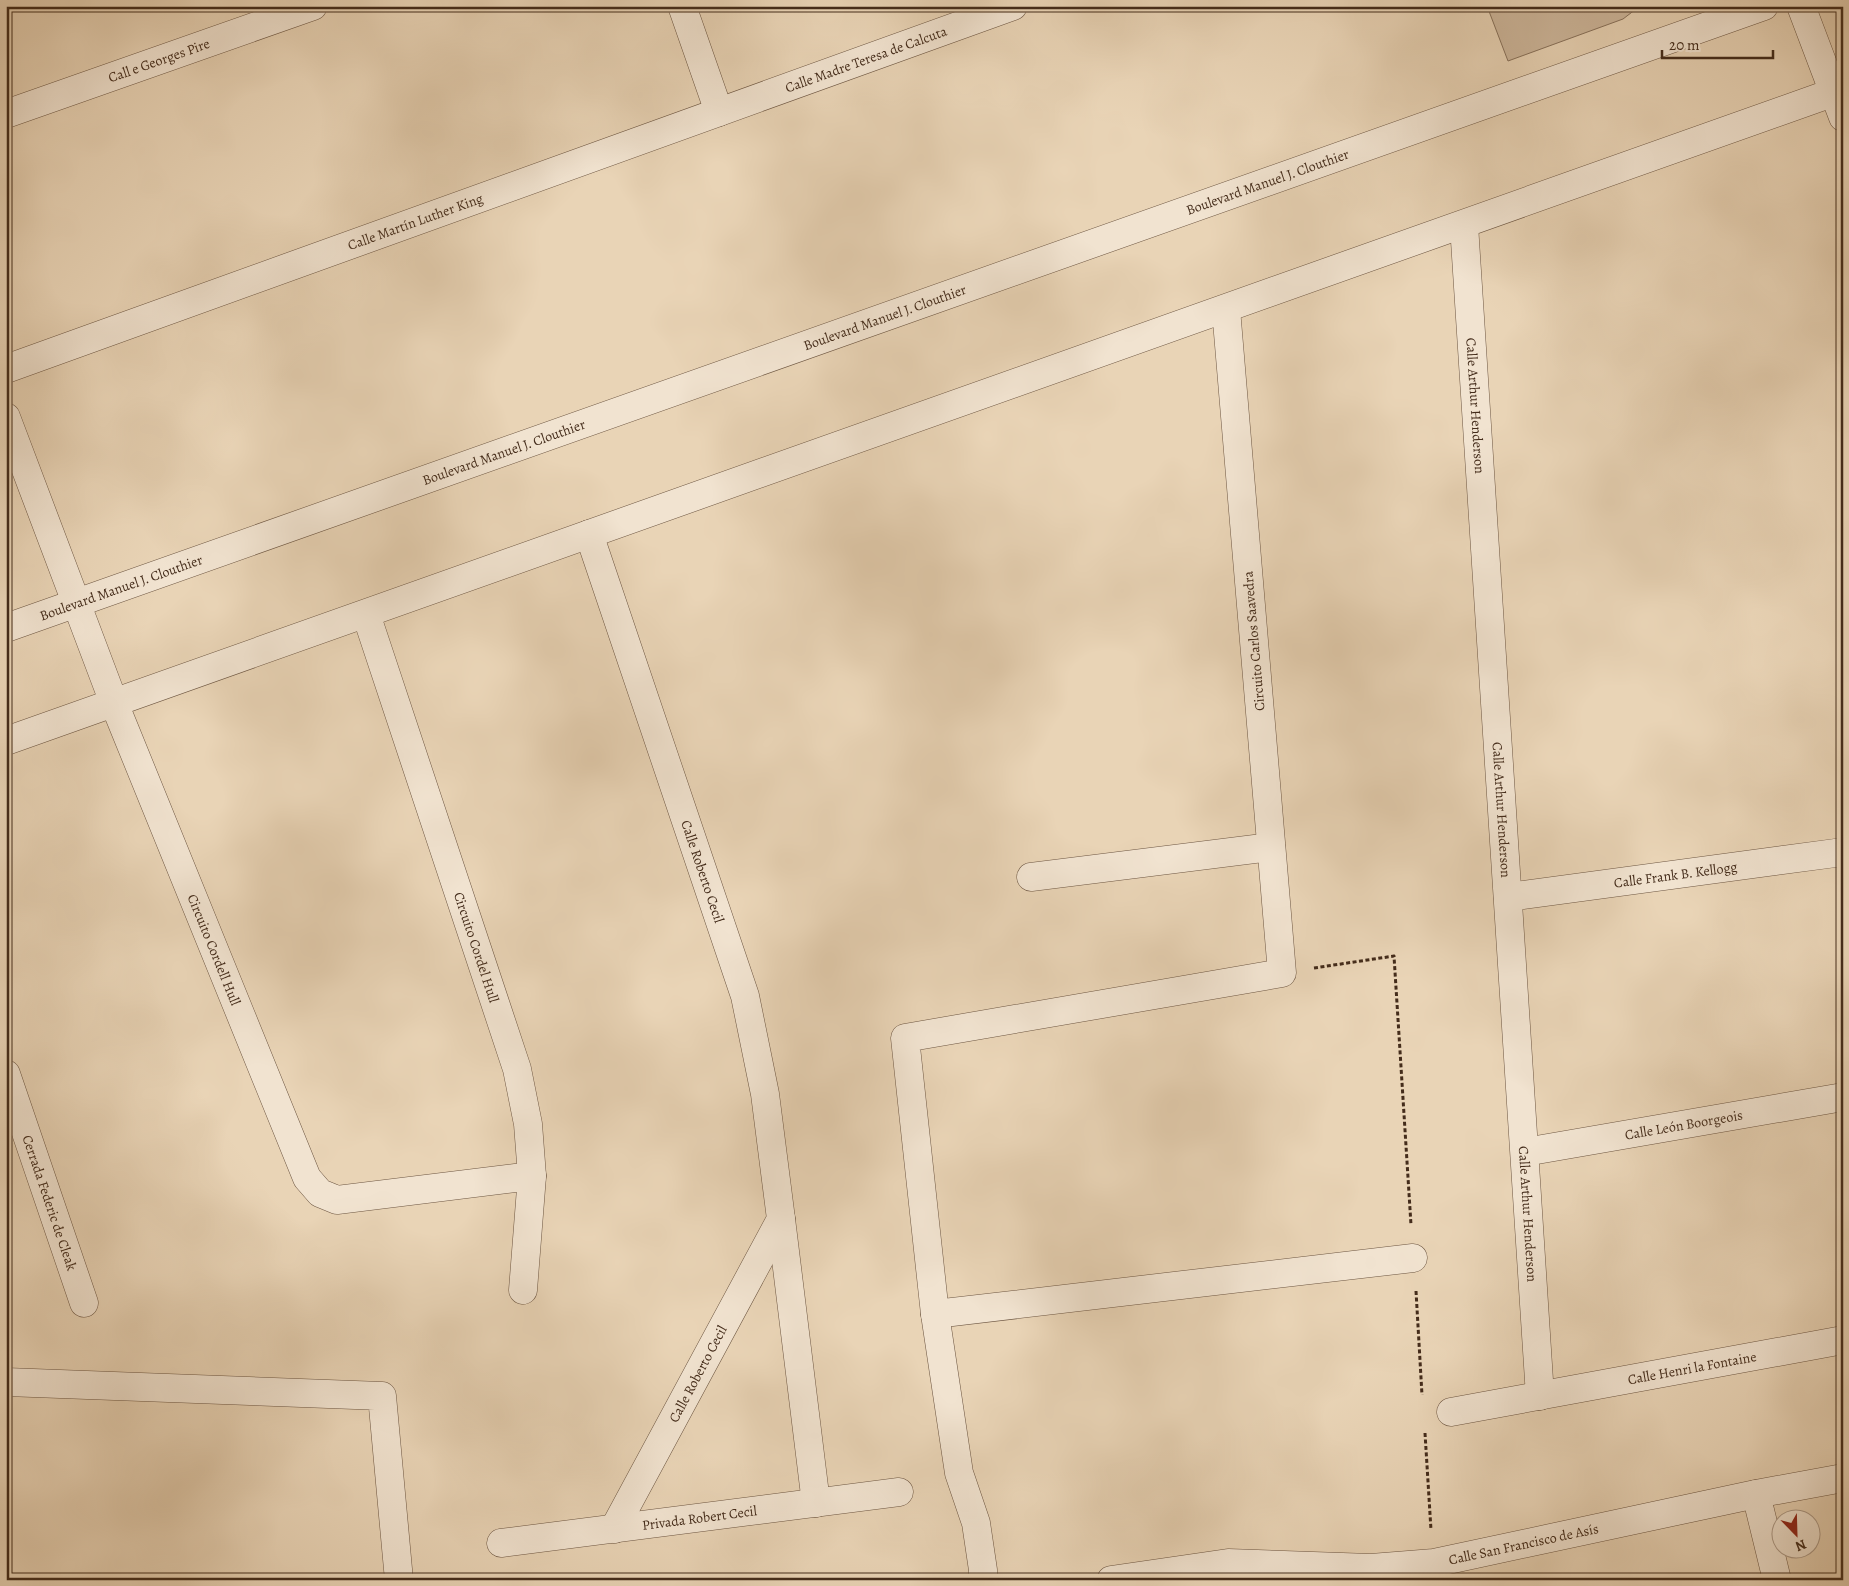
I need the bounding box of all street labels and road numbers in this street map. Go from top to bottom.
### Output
street label: Calle Madre Teresa de Calcuta [782,21,950,97]
street label: Call e Georges Pire [105,34,212,87]
street label: Boulevard Manuel J. Clouthier [1183,144,1352,219]
street label: Calle Martín Luther King [345,188,486,255]
street label: Boulevard Manuel J. Clouthier [801,279,969,355]
street label: Calle Arthur Henderson [1462,337,1490,474]
street label: Boulevard Manuel J. Clouthier [420,414,588,489]
street label: Boulevard Manuel J. Clouthier [37,550,206,625]
street label: Circuito Carlos Saavedra [1238,570,1270,712]
street label: Calle Arthur Henderson [1488,741,1516,879]
street label: Calle Roberto Cecil [677,817,729,926]
street label: Calle Frank B. Kellogg [1613,857,1738,892]
street label: Circuito Cordel Hull [449,889,504,1005]
street label: Circuito Cordell Hull [183,891,246,1009]
street label: Calle León Boorgeois [1623,1105,1744,1144]
street label: Cerrada Federic de Cleak [18,1132,82,1273]
street label: Calle Arthur Henderson [1514,1145,1542,1283]
street label: Calle Roberto Cecil [664,1322,732,1426]
street label: Calle Henri la Fontaine [1626,1347,1758,1389]
street label: Privada Robert Cecil [641,1501,759,1534]
street label: Calle San Francisco de Asís [1447,1519,1600,1569]

